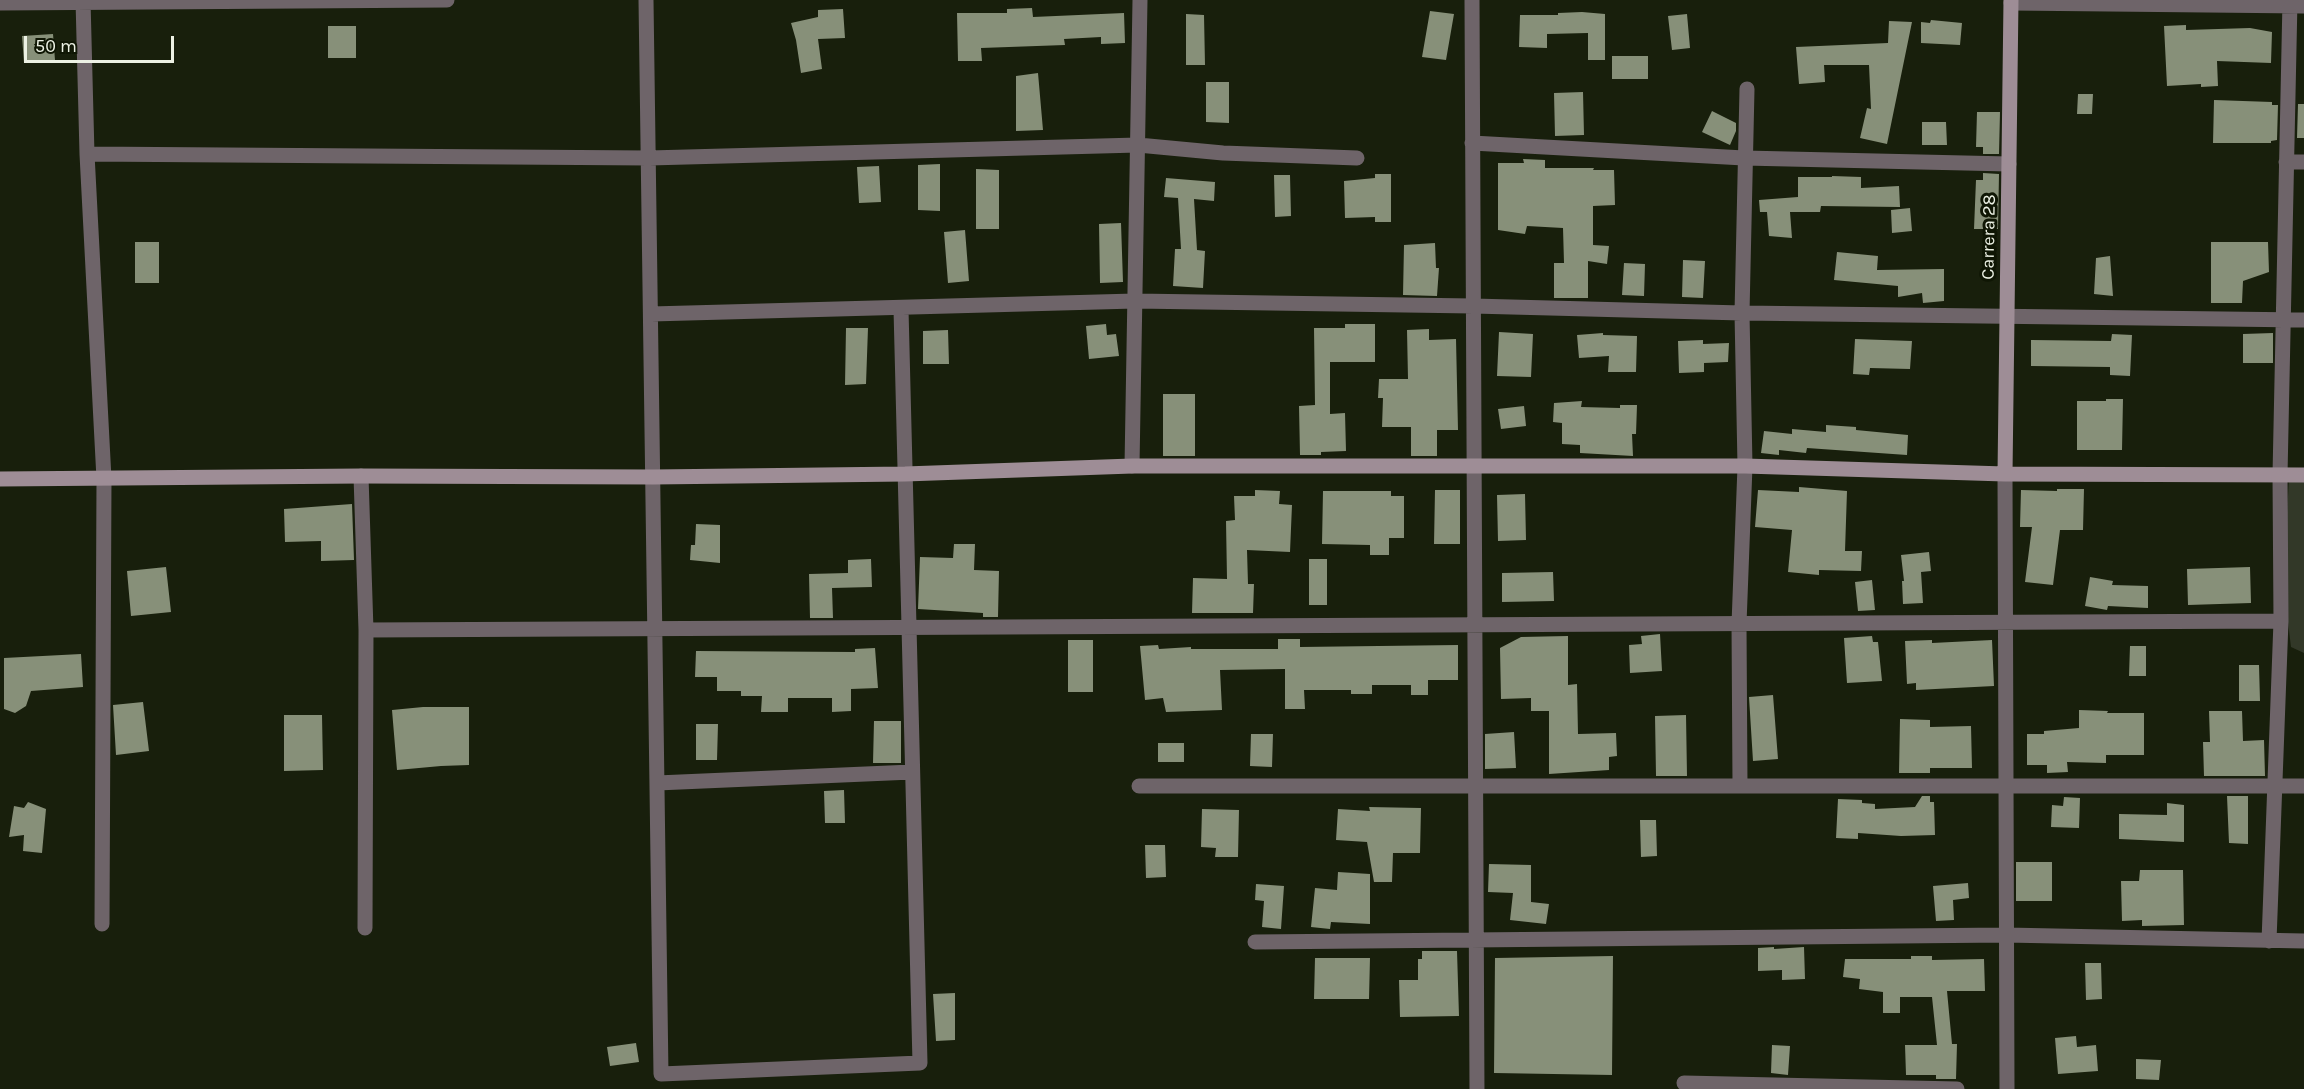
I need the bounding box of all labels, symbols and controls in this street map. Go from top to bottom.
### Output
scale bar [27,24,177,62]
text: 50 m [35,35,77,57]
street label: Carrera 28 [1977,194,2001,280]

